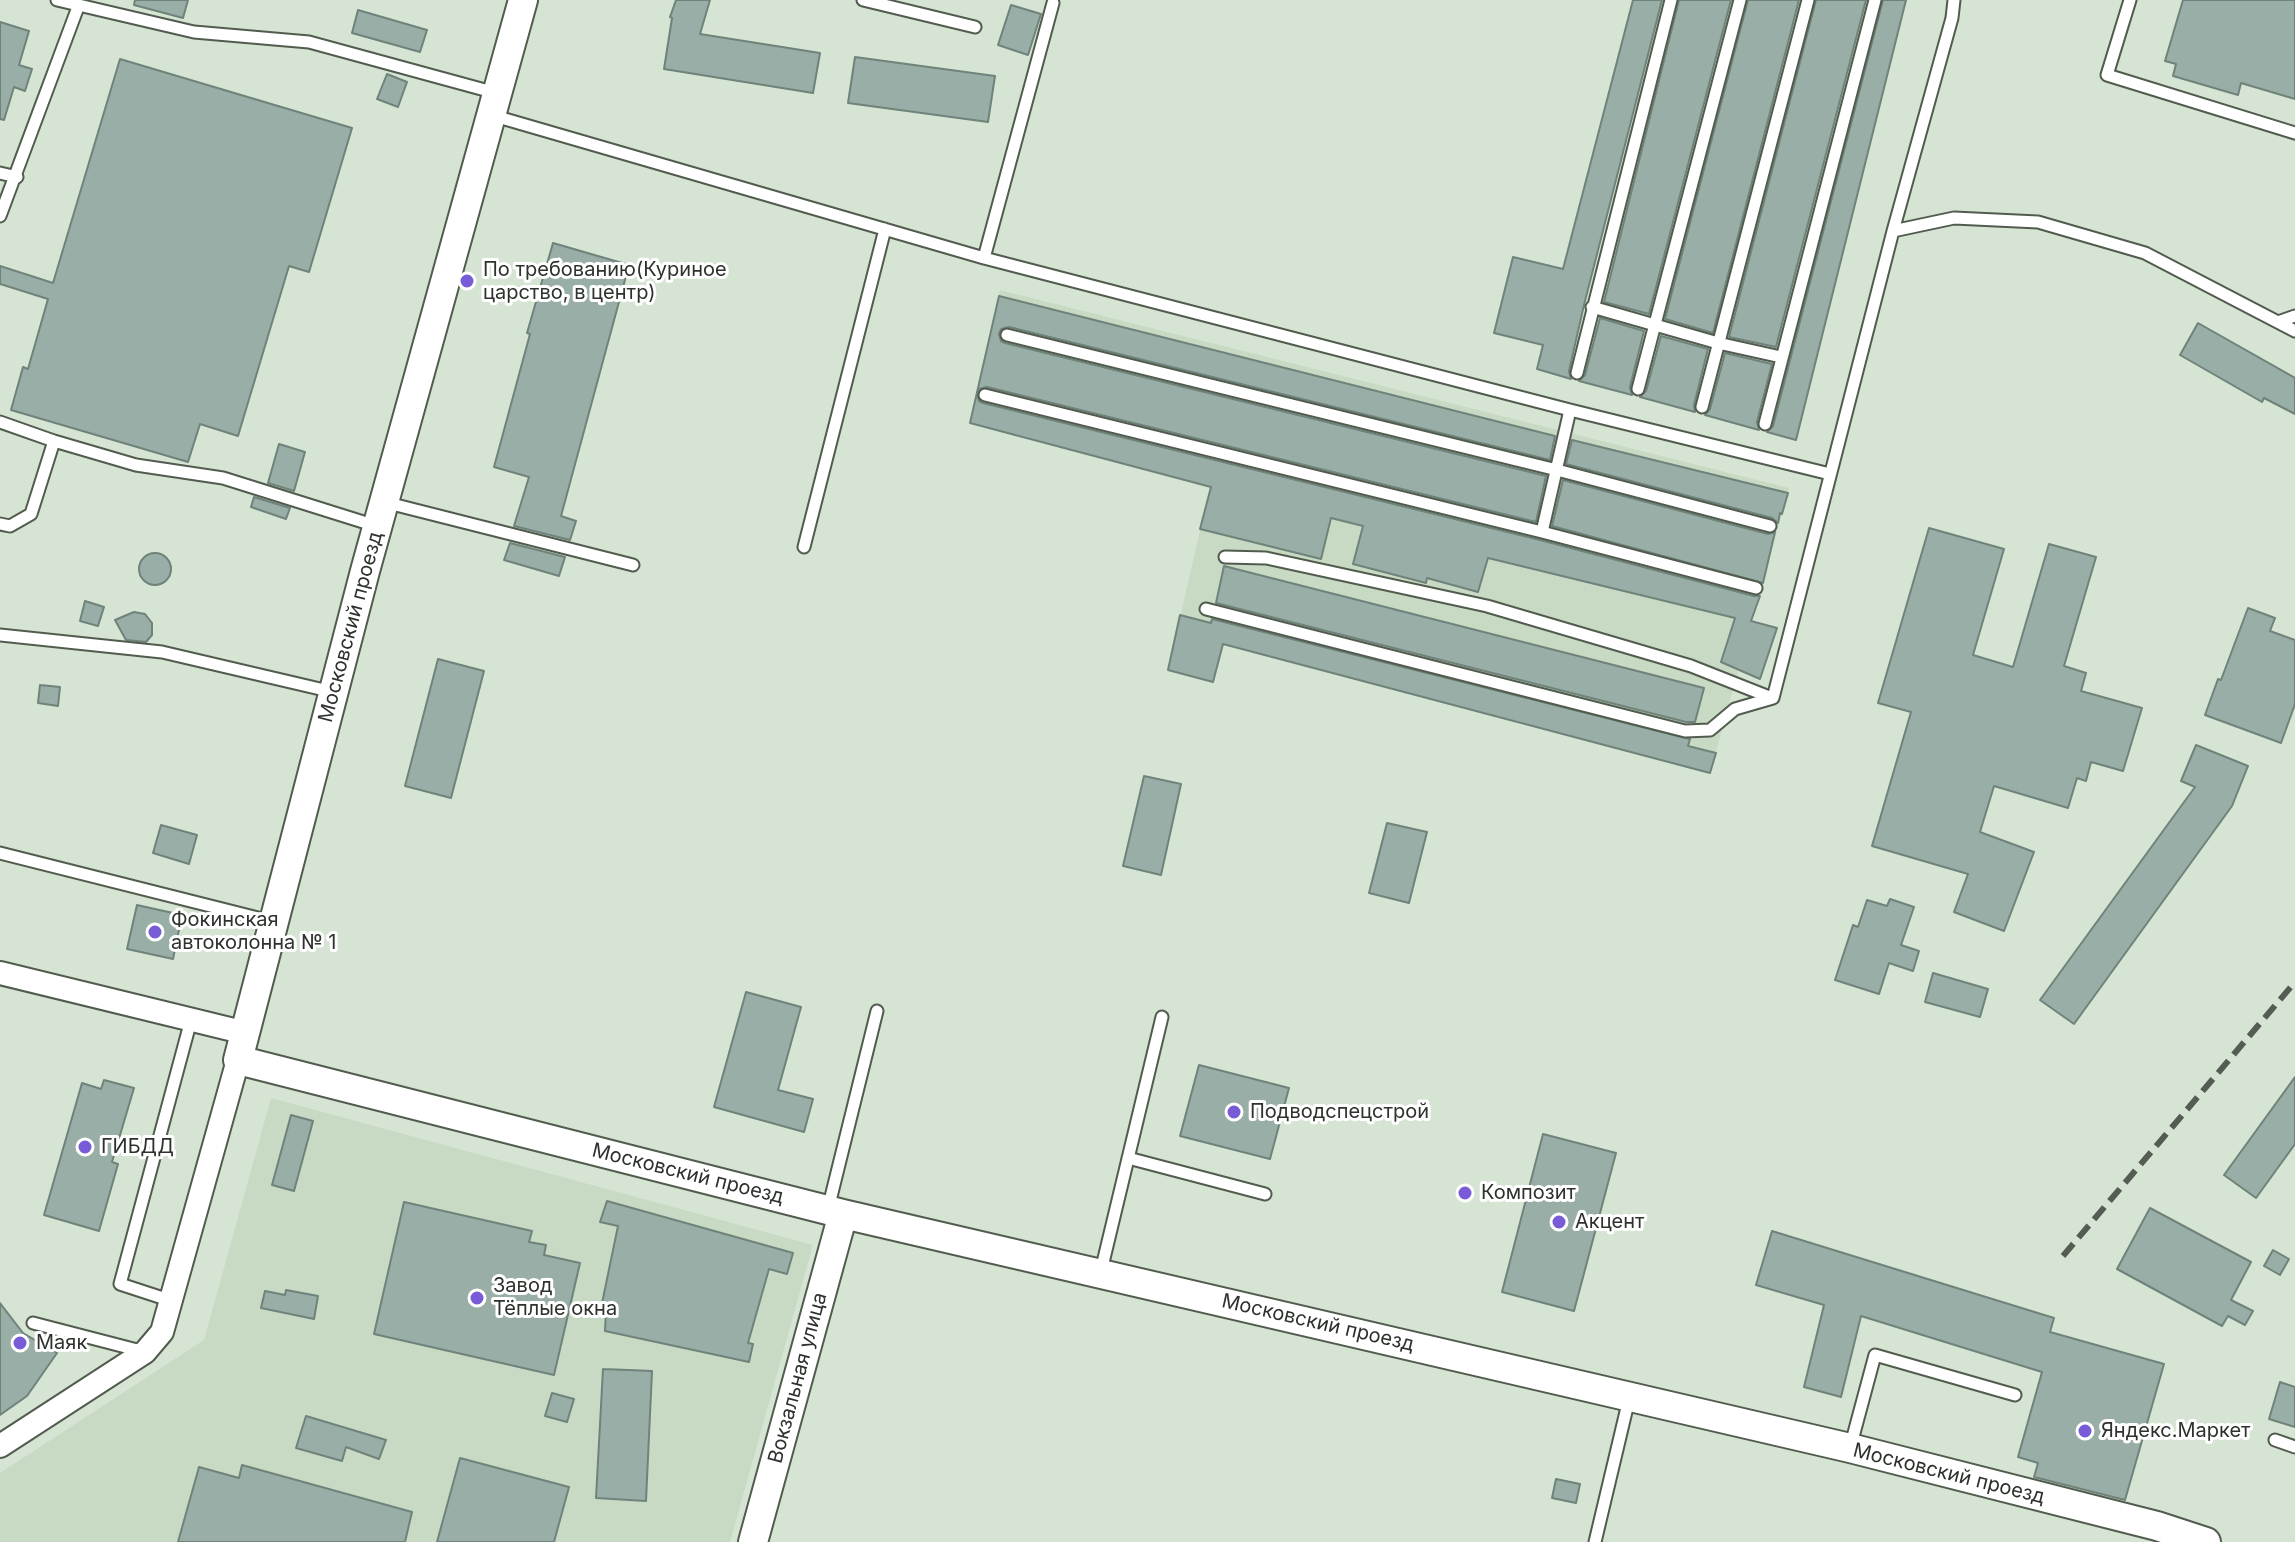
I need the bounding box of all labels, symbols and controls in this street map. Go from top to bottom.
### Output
place label: По требованию(Куриное царство, в центр) [483,258,727,305]
marker: По требованию(Куриное царство, в центр) [458,272,476,290]
street label: Московский проезд [314,529,388,725]
place label: Фокинская автоколонна № 1 [171,908,336,955]
marker: Фокинская автоколонна № 1 [146,923,164,941]
place label: Подводспецстрой [1250,1100,1429,1124]
marker: Подводспецстрой [1225,1103,1243,1121]
place label: ГИБДД [101,1135,174,1159]
marker: ГИБДД [76,1138,94,1156]
street label: Московский проезд [590,1139,786,1209]
place label: Композит [1481,1181,1576,1205]
marker: Композит [1456,1184,1474,1202]
place label: Акцент [1575,1210,1644,1234]
marker: Акцент [1550,1213,1568,1231]
place label: Завод Тёплые окна [493,1274,617,1321]
marker: Завод Тёплые окна [468,1289,486,1307]
street label: Московский проезд [1219,1289,1417,1357]
street label: Вокзальная улица [764,1290,832,1466]
place label: Маяк [36,1331,87,1355]
marker: Маяк [11,1334,29,1352]
place label: Яндекс.Маркет [2101,1419,2250,1443]
marker: Яндекс.Маркет [2076,1422,2094,1440]
street label: Московский проезд [1851,1439,2047,1509]

